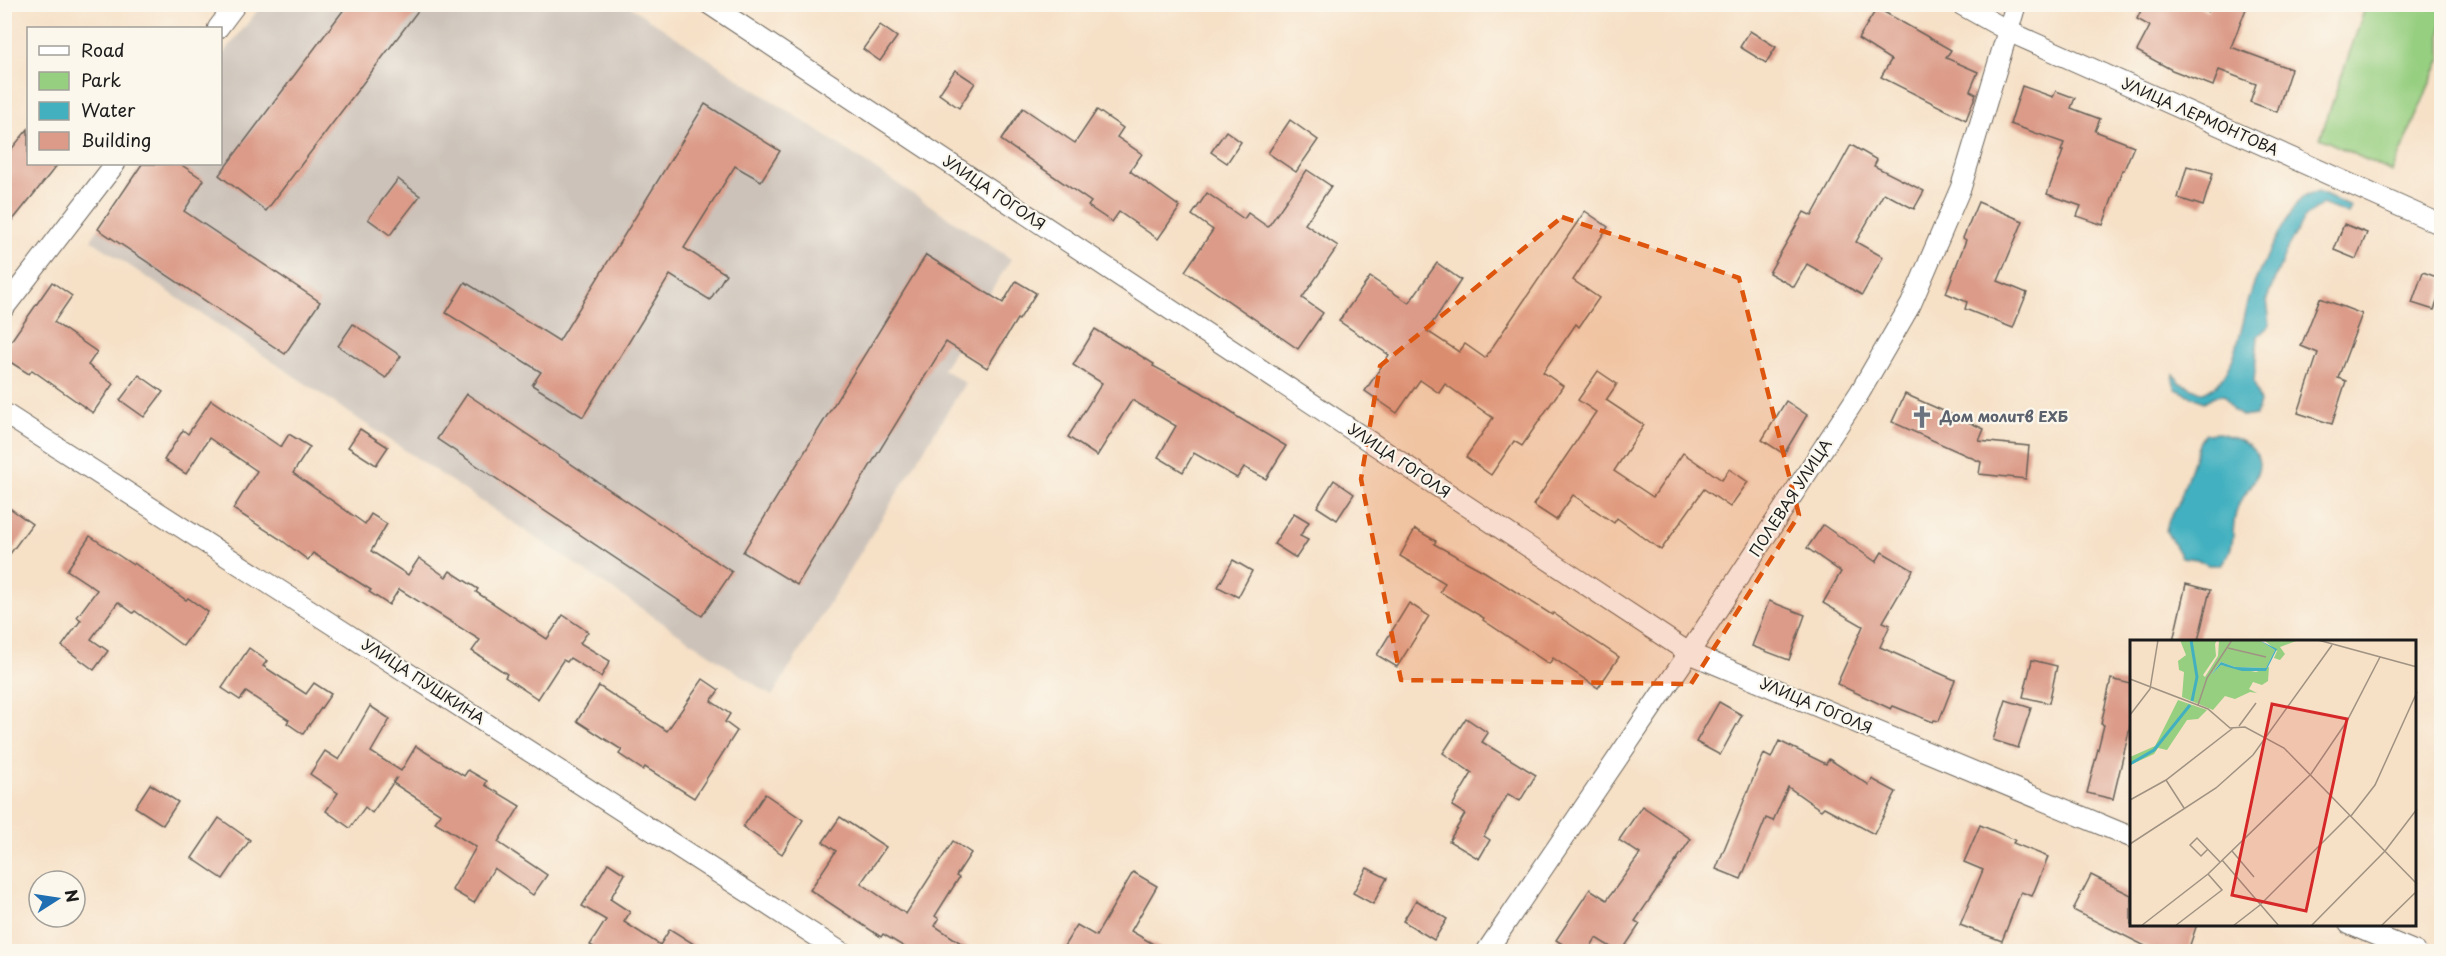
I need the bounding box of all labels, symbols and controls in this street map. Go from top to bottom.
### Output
legend [27,27,222,165]
text: Road [81,36,125,63]
text: Park [81,66,121,93]
street label: УЛИЦА ЛЕРМОНТОВА [2119,71,2283,161]
text: Water [81,96,136,123]
text: Building [81,126,151,153]
street label: УЛИЦА ГОГОЛЯ [939,149,1051,235]
church icon: Дом молитв ЕХБ [1909,404,1935,430]
place label: Дом молитв ЕХБ [1939,404,2068,427]
street label: УЛИЦА ГОГОЛЯ [1344,417,1456,503]
street label: ПОЛЕВАЯ УЛИЦА [1743,434,1837,561]
street label: УЛИЦА ПУШКИНА [358,632,490,729]
inset map [2130,640,2416,926]
street label: УЛИЦА ГОГОЛЯ [1757,671,1876,739]
north arrow [27,869,87,929]
text: N [60,887,86,904]

